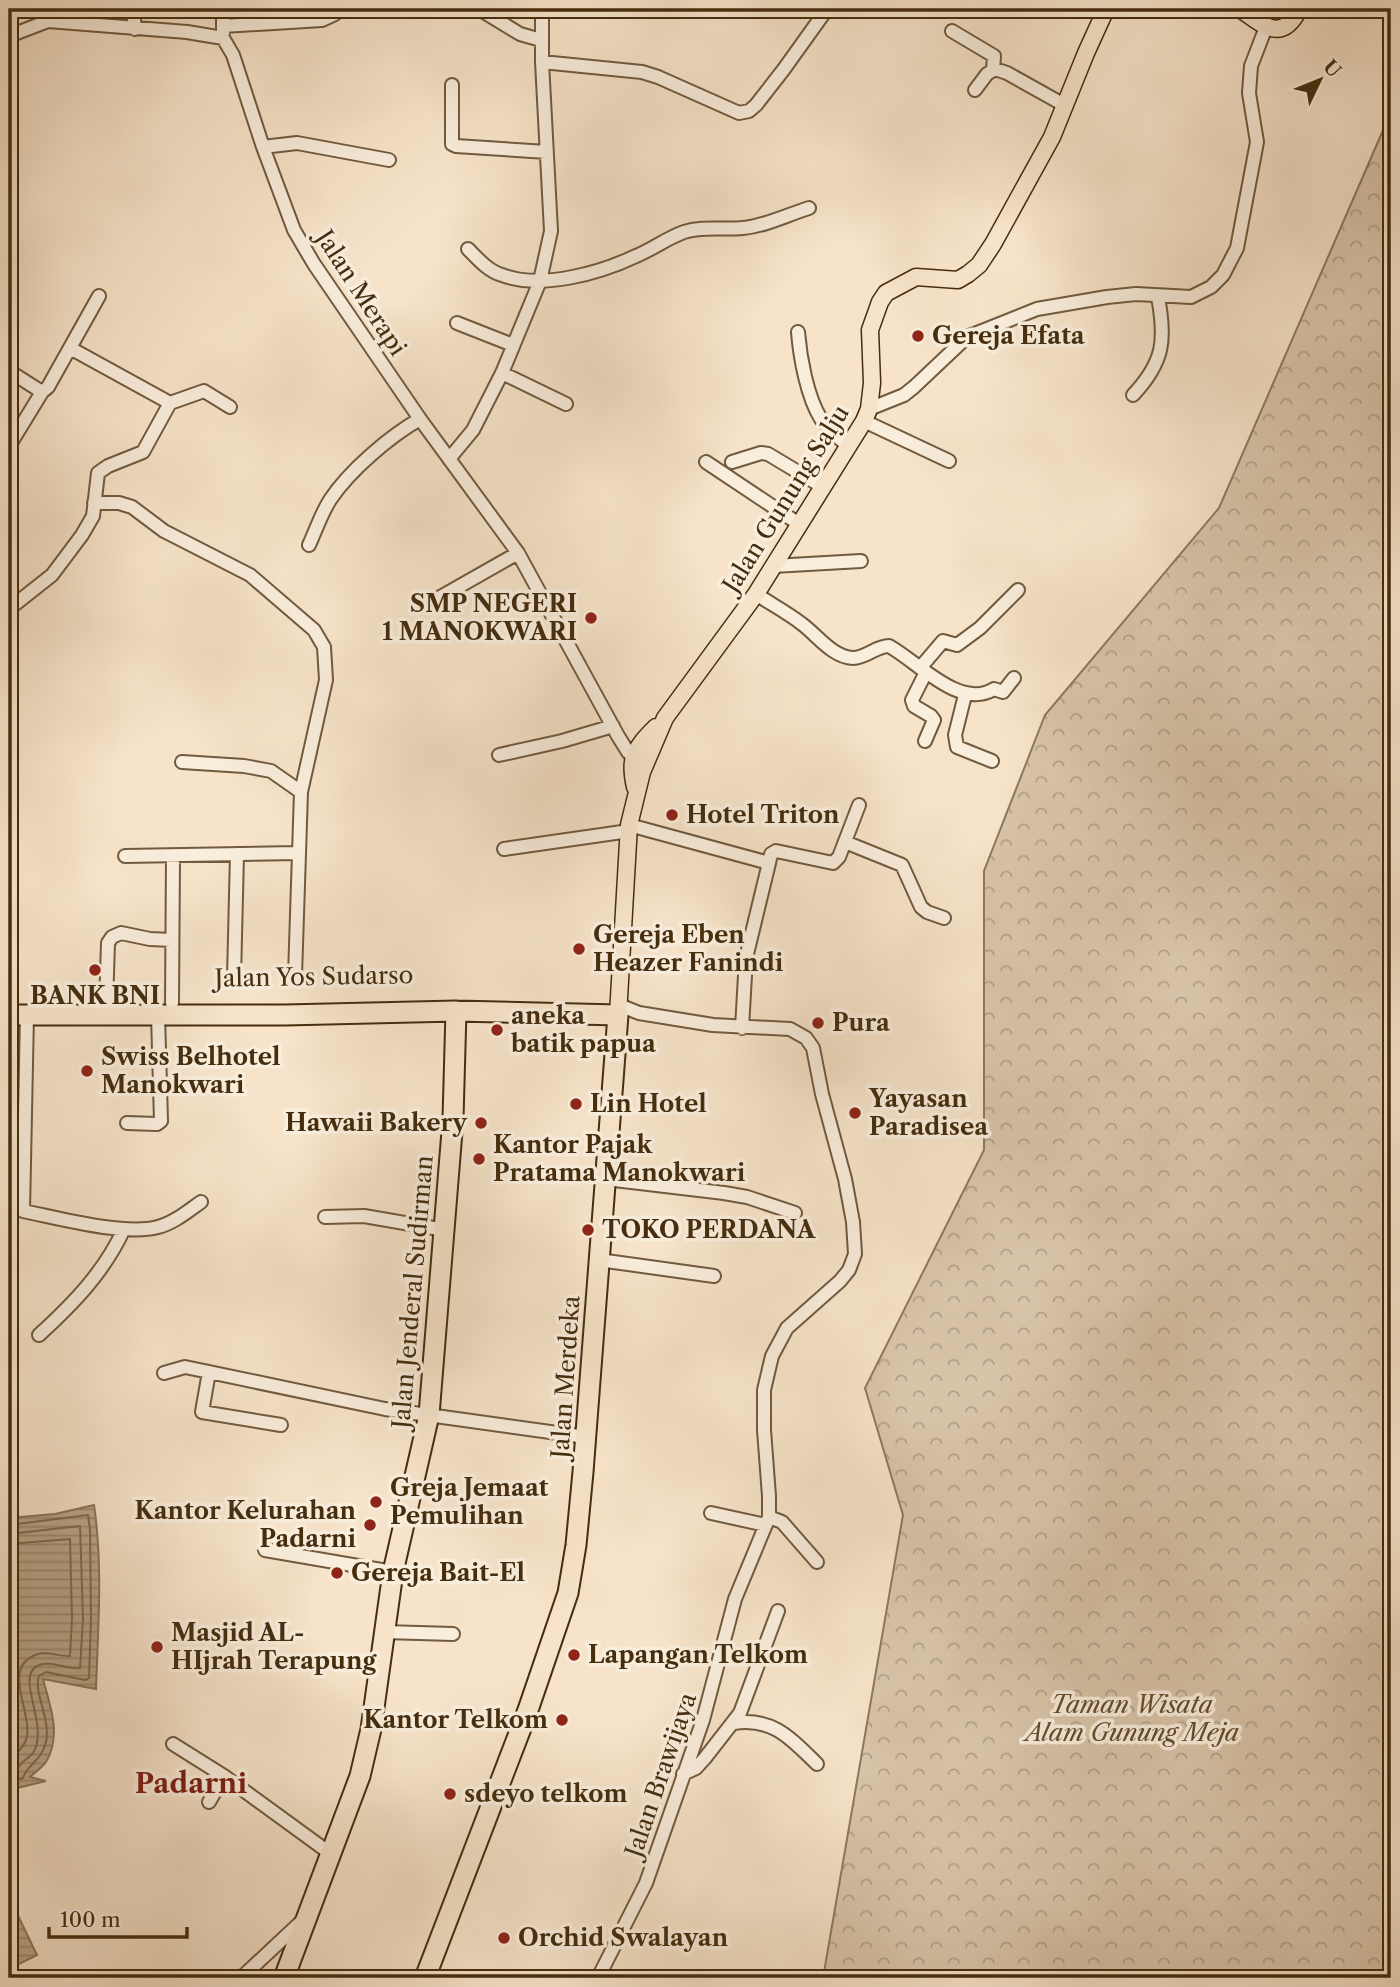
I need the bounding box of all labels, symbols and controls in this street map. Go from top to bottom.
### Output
north arrow [1284,46,1354,116]
text: U [1318,55,1346,83]
street label: Jalan Merapi [308,221,413,361]
place label: Gereja Efata [932,321,1086,350]
marker: Gereja Efata [910,328,926,344]
street label: Jalan Gunung Salju [714,399,855,601]
place label: SMP NEGERI 1 MANOKWARI [382,589,577,646]
marker: SMP NEGERI 1 MANOKWARI [583,610,599,626]
place label: Hotel Triton [686,800,840,829]
marker: Hotel Triton [664,807,680,823]
place label: Gereja Eben Heazer Fanindi [593,920,784,977]
marker: Gereja Eben Heazer Fanindi [571,941,587,957]
street label: Jalan Yos Sudarso [210,960,414,993]
marker: BANK BNI [87,962,103,978]
place label: BANK BNI [30,981,160,1010]
place label: aneka batik papua [510,1001,657,1058]
place label: Pura [832,1008,891,1037]
marker: Pura [810,1015,826,1031]
marker: aneka batik papua [489,1022,505,1038]
place label: Swiss Belhotel Manokwari [101,1042,280,1099]
marker: Swiss Belhotel Manokwari [79,1063,95,1079]
place label: Yayasan Paradisea [868,1084,989,1141]
place label: Lin Hotel [590,1089,707,1118]
marker: Lin Hotel [568,1096,584,1112]
marker: Yayasan Paradisea [847,1105,863,1121]
place label: Hawaii Bakery [285,1108,468,1137]
marker: Hawaii Bakery [473,1115,489,1131]
place label: Kantor Pajak Pratama Manokwari [493,1130,746,1187]
marker: Kantor Pajak Pratama Manokwari [471,1151,487,1167]
street label: Jalan Jenderal Sudirman [386,1154,439,1434]
place label: TOKO PERDANA [602,1215,817,1244]
marker: TOKO PERDANA [580,1222,596,1238]
street label: Jalan Merdeka [545,1294,586,1463]
place label: Greja Jemaat Pemulihan [390,1473,549,1530]
marker: Greja Jemaat Pemulihan [368,1494,384,1510]
place label: Kantor Kelurahan Padarni [135,1496,357,1553]
marker: Kantor Kelurahan Padarni [362,1517,378,1533]
place label: Gereja Bait-El [351,1558,525,1587]
marker: Gereja Bait-El [329,1565,345,1581]
place label: Masjid AL- HIjrah Terapung [171,1618,377,1675]
marker: Masjid AL- HIjrah Terapung [149,1639,165,1655]
place label: Lapangan Telkom [588,1640,808,1669]
marker: Lapangan Telkom [566,1647,582,1663]
street label: Jalan Brawijaya [617,1688,702,1865]
park label: Taman Wisata Alam Gunung Meja [1021,1690,1239,1747]
place label: Kantor Telkom [363,1705,548,1734]
marker: Kantor Telkom [554,1712,570,1728]
district label: Padarni [135,1766,247,1800]
place label: sdeyo telkom [464,1779,627,1808]
marker: sdeyo telkom [442,1786,458,1802]
scale bar [49,1896,187,1940]
text: 100 m [60,1907,121,1932]
place label: Orchid Swalayan [518,1923,729,1952]
marker: Orchid Swalayan [496,1930,512,1946]

